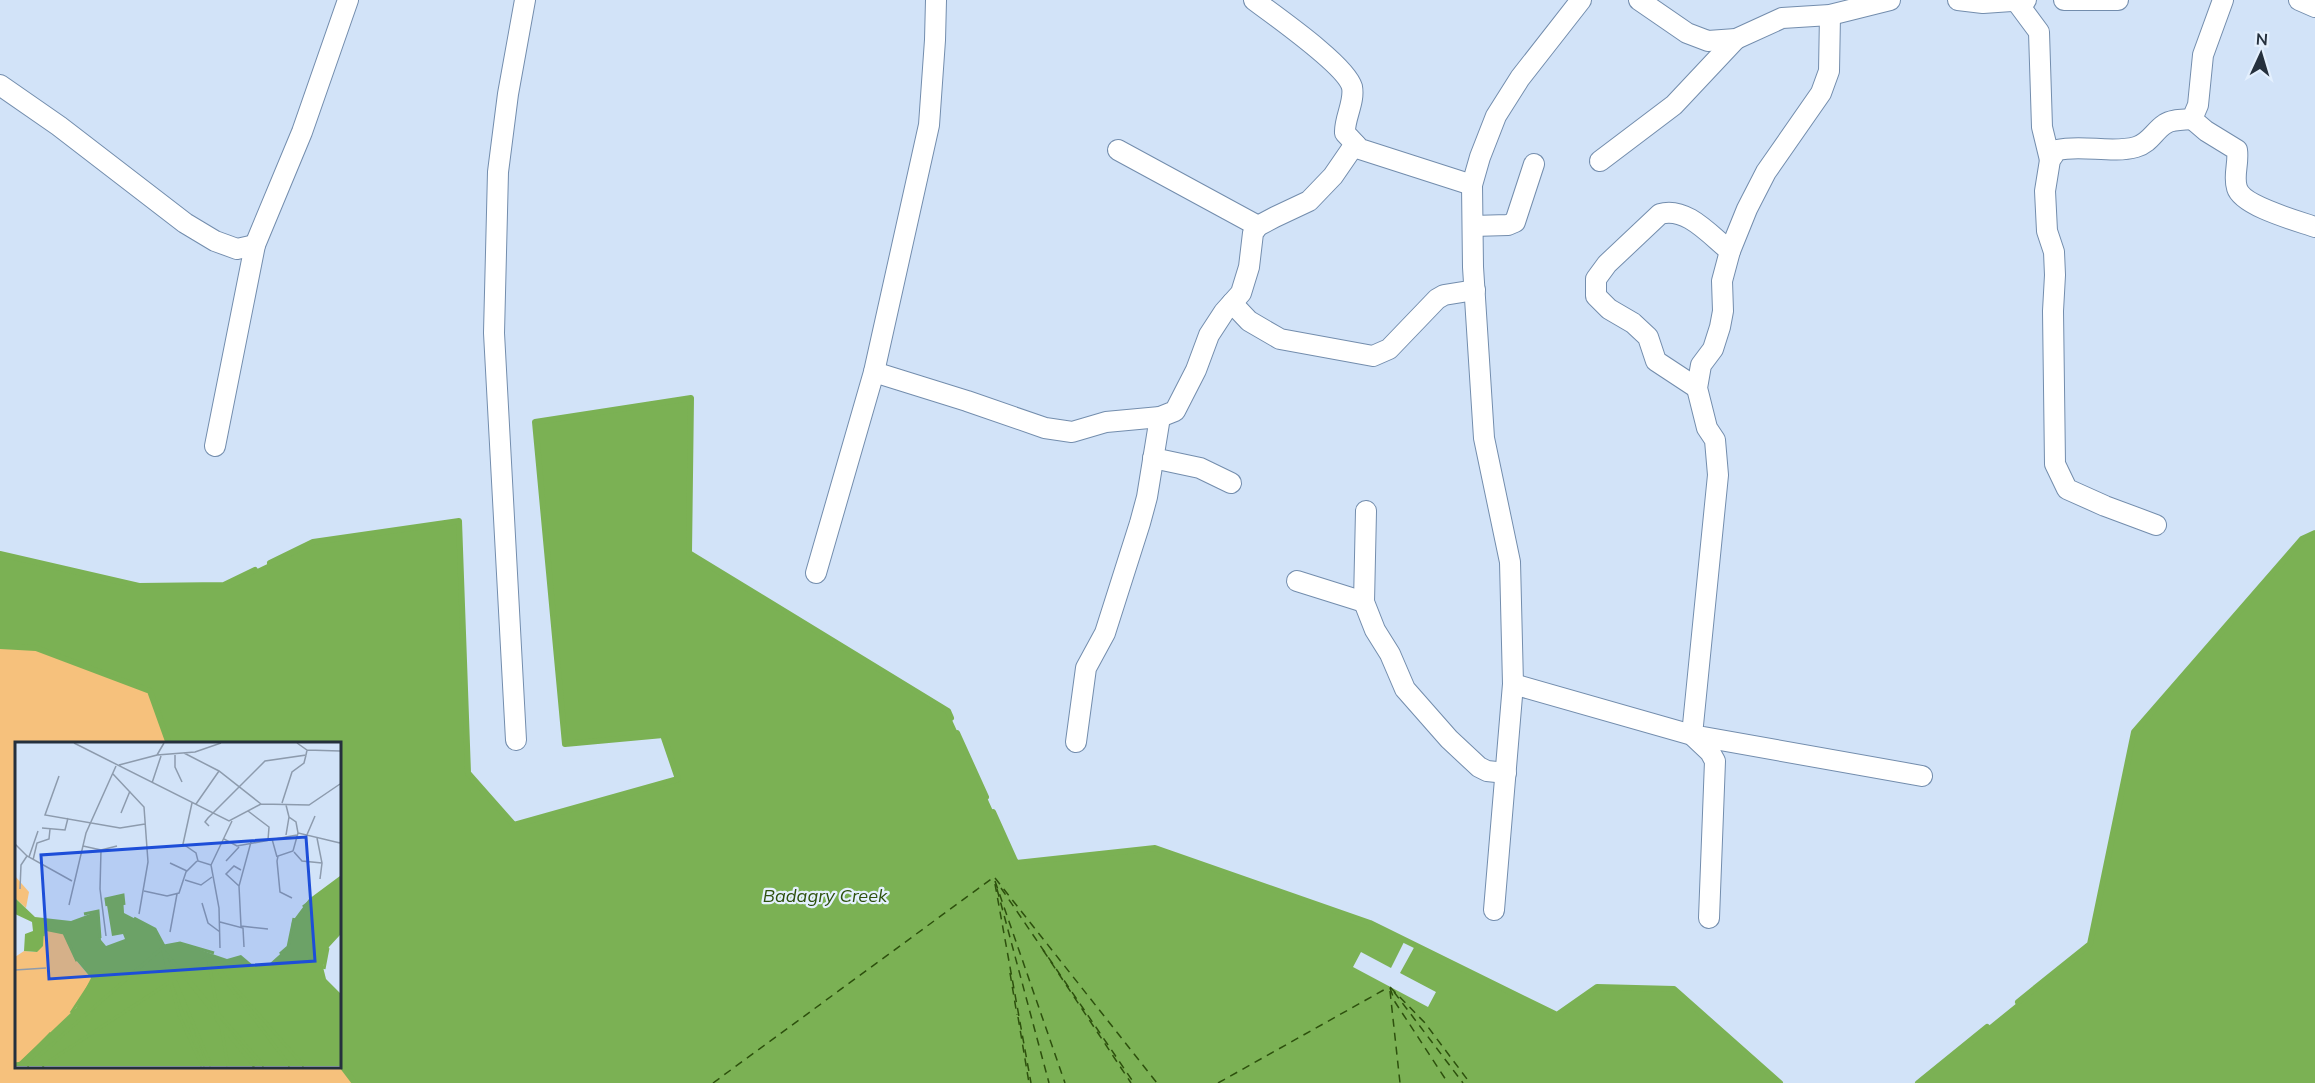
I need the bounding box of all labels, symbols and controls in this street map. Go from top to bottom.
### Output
north arrow [2231,24,2291,84]
text: N [2255,29,2269,49]
inset map [15,742,340,1068]
water label: Badagry Creek [763,884,888,907]

